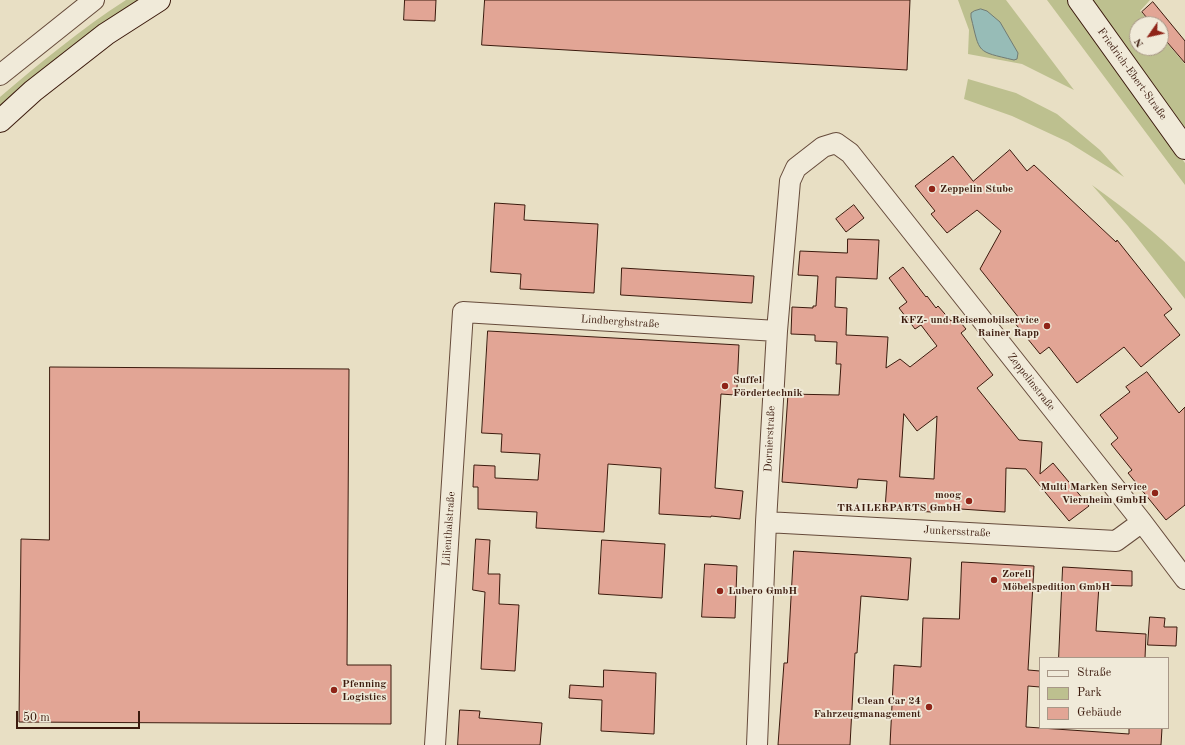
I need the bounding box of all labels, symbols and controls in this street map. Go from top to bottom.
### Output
north arrow [1129,16,1169,56]
street label: Friedrich-Ebert-Straße [1094,26,1170,122]
text: N [1133,36,1146,49]
place label: Zeppelin Stube [940,182,1013,196]
marker: Zeppelin Stube [927,184,937,194]
street label: Lindberghstraße [580,313,660,331]
place label: KFZ- und Reisemobilservice Rainer Rapp [900,313,1039,339]
marker: KFZ- und Reisemobilservice Rainer Rapp [1042,321,1052,331]
street label: Zeppelinstraße [1004,350,1058,414]
place label: Suffel Fördertechnik [733,373,803,399]
marker: Suffel Fördertechnik [720,381,730,391]
street label: Dornierstraße [762,405,778,473]
place label: Multi Marken Service Viernheim GmbH [1041,480,1147,506]
place label: moog TRAILERPARTS GmbH [837,488,961,514]
marker: Multi Marken Service Viernheim GmbH [1150,488,1160,498]
street label: Lilienthalstraße [440,491,458,567]
marker: moog TRAILERPARTS GmbH [964,496,974,506]
street label: Junkersstraße [923,524,991,540]
place label: Zorell Möbelspedition GmbH [1002,567,1110,593]
marker: Zorell Möbelspedition GmbH [989,575,999,585]
place label: Lubero GmbH [728,584,797,598]
marker: Lubero GmbH [715,586,725,596]
legend [1039,657,1169,729]
text: Straße [1077,667,1111,679]
place label: Pfenning Logistics [342,677,386,703]
marker: Pfenning Logistics [329,685,339,695]
text: Park [1077,687,1102,699]
place label: Clean Car 24 Fahrzeugmanagement [814,694,921,720]
marker: Clean Car 24 Fahrzeugmanagement [924,702,934,712]
scale bar [18,703,142,729]
text: Gebäude [1077,707,1121,719]
text: 50 m [23,712,50,724]

